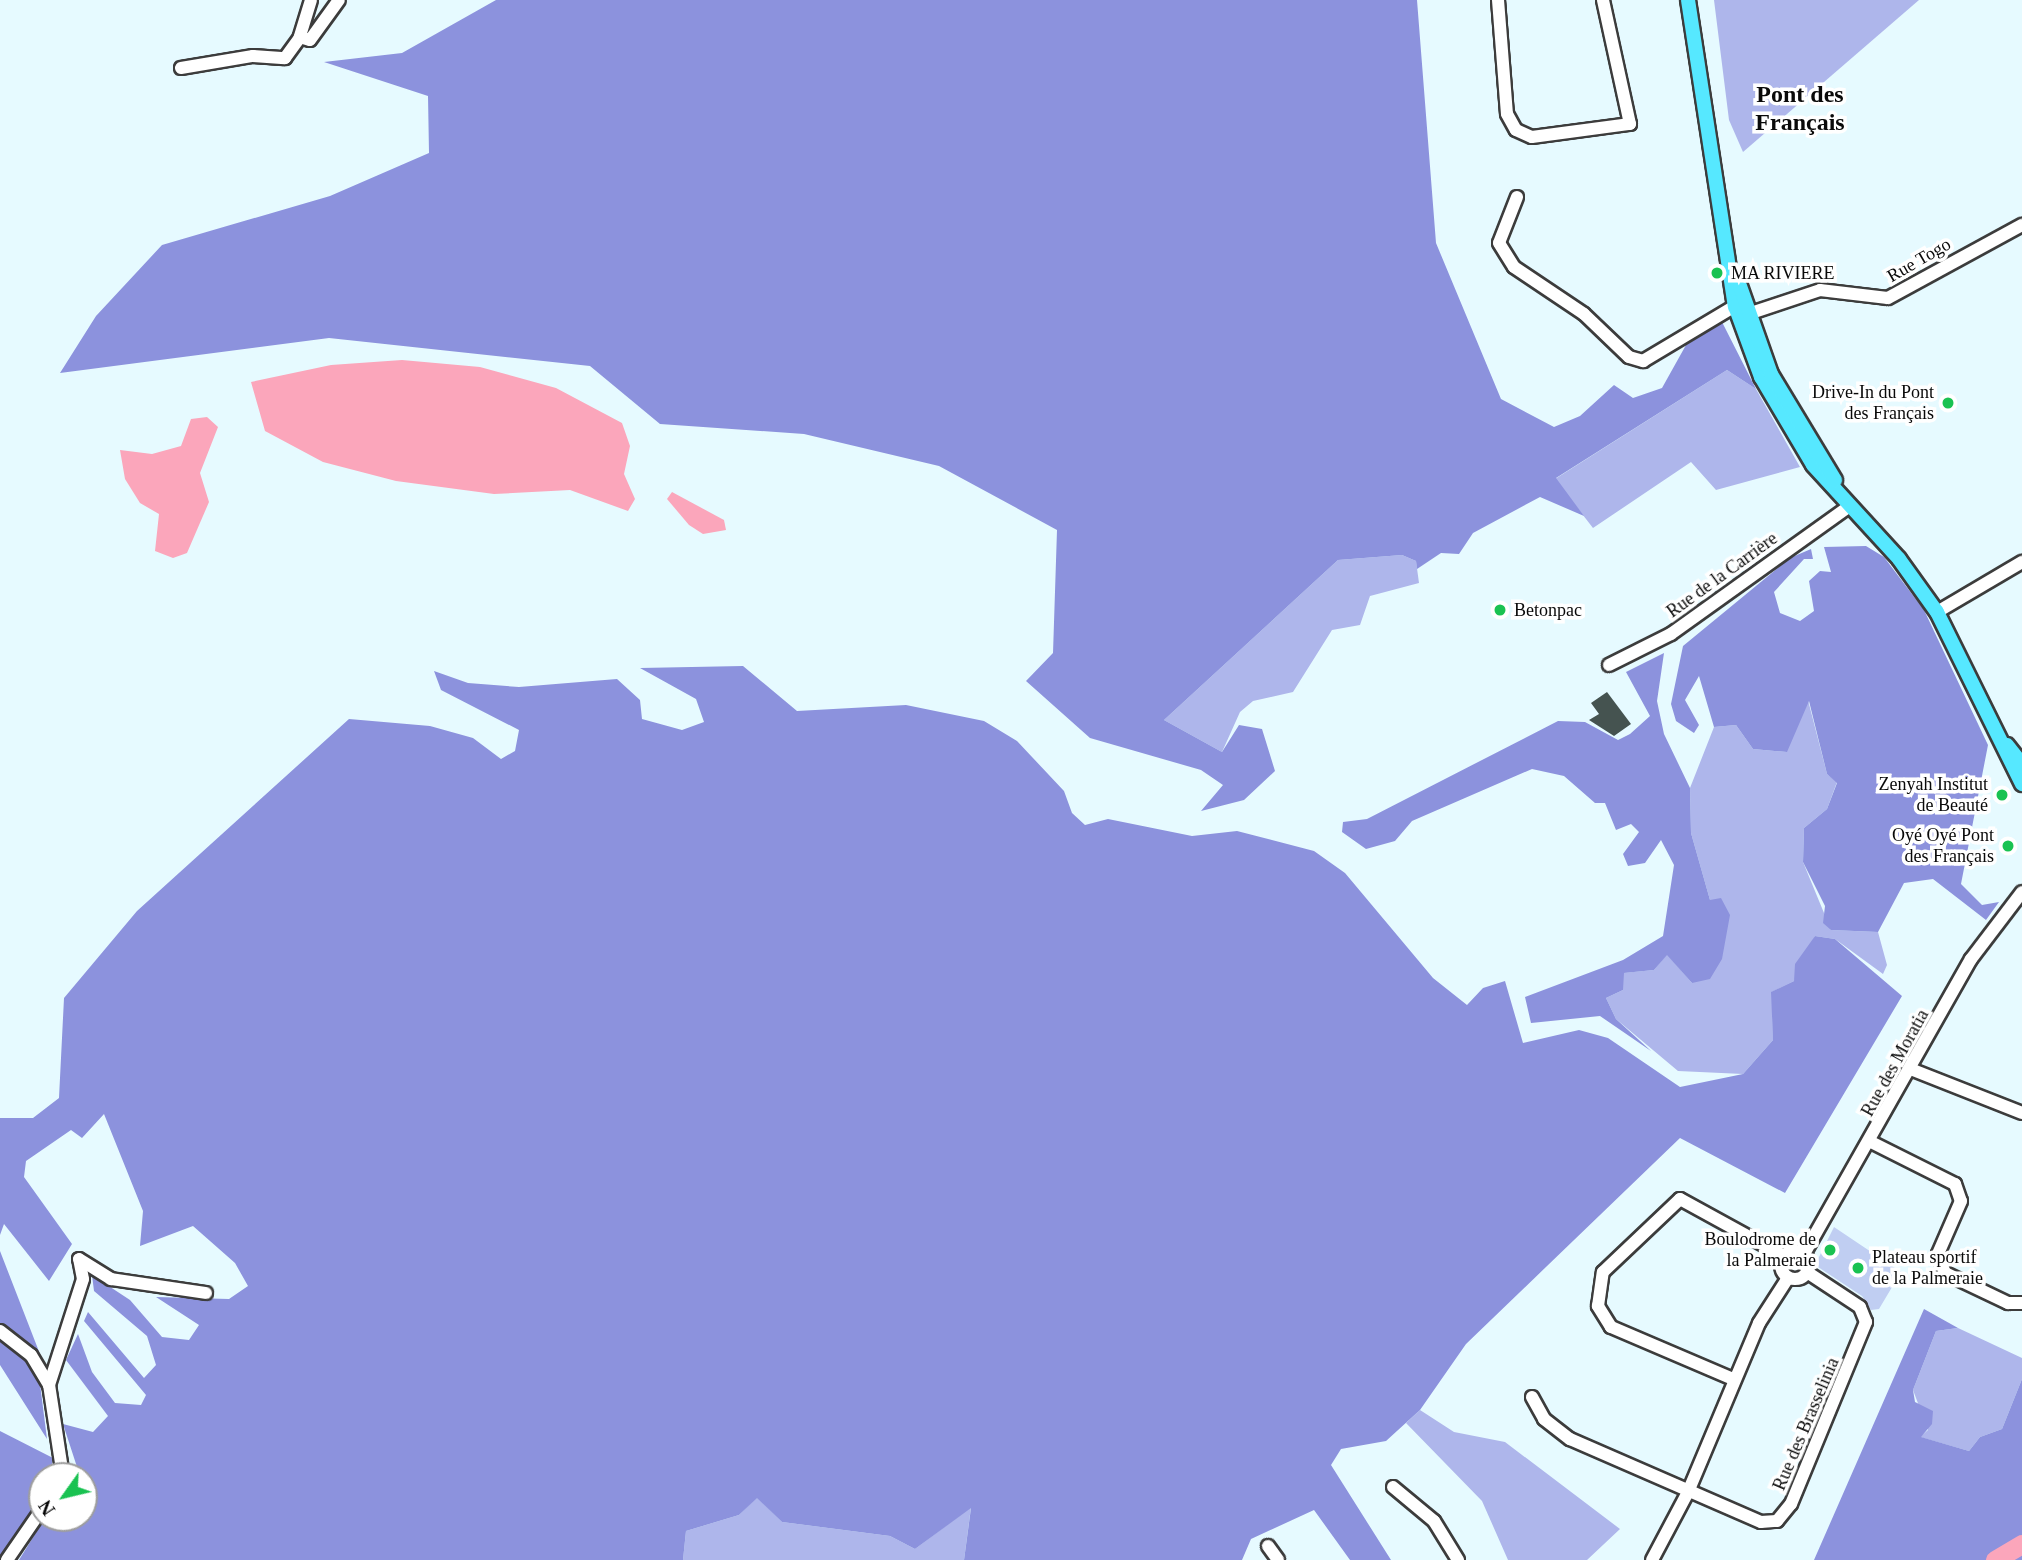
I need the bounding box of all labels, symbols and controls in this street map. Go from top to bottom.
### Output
district label: Pont des Français [1755,81,1845,137]
street label: Rue Togo [1883,233,1955,287]
place label: MA RIVIERE [1731,262,1835,284]
marker: MA RIVIERE [1709,265,1725,281]
place label: Drive-In du Pont des Français [1812,382,1934,424]
marker: Drive-In du Pont des Français [1940,395,1956,411]
street label: Rue de la Carrière [1662,528,1782,622]
place label: Betonpac [1514,599,1582,621]
marker: Betonpac [1492,602,1508,618]
place label: Zenyah Institut de Beauté [1879,774,1988,816]
marker: Zenyah Institut de Beauté [1994,787,2010,803]
place label: Oyé Oyé Pont des Français [1892,825,1994,868]
marker: Oyé Oyé Pont des Français [2000,838,2016,854]
street label: Rue des Moratia [1857,1006,1933,1120]
place label: Boulodrome de la Palmeraie [1705,1229,1816,1272]
marker: Boulodrome de la Palmeraie [1822,1242,1838,1258]
place label: Plateau sportif de la Palmeraie [1872,1247,1983,1290]
marker: Plateau sportif de la Palmeraie [1850,1260,1866,1276]
street label: Rue des Brasselinia [1768,1354,1844,1494]
north arrow [28,1462,98,1532]
text: N [34,1496,59,1519]

